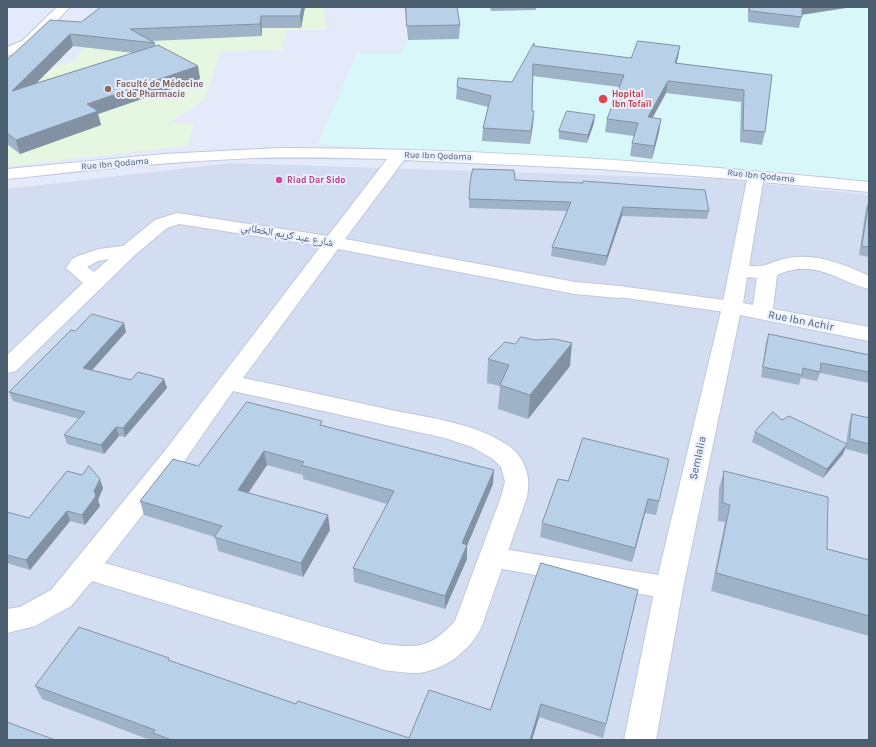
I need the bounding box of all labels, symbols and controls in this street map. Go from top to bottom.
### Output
place label: Faculté de Médecine et de Pharmacie [116,79,203,100]
marker: Faculté de Médecine et de Pharmacie [103,84,113,94]
place label: Hopital Ibn Tofaïl [612,89,651,110]
marker: Hopital Ibn Tofaïl [597,93,609,105]
street label: Rue Ibn Qodama [404,149,472,163]
street label: Rue Ibn Qodama [81,156,149,172]
street label: Rue Ibn Qodama [727,167,795,185]
marker: Riad Dar Sido [274,175,284,185]
place label: Riad Dar Sido [287,175,345,185]
street label: شارع عبد كريم الخطابي [240,220,334,250]
street label: Rue Ibn Achir [767,308,835,334]
street label: Semlalia [687,435,709,481]

